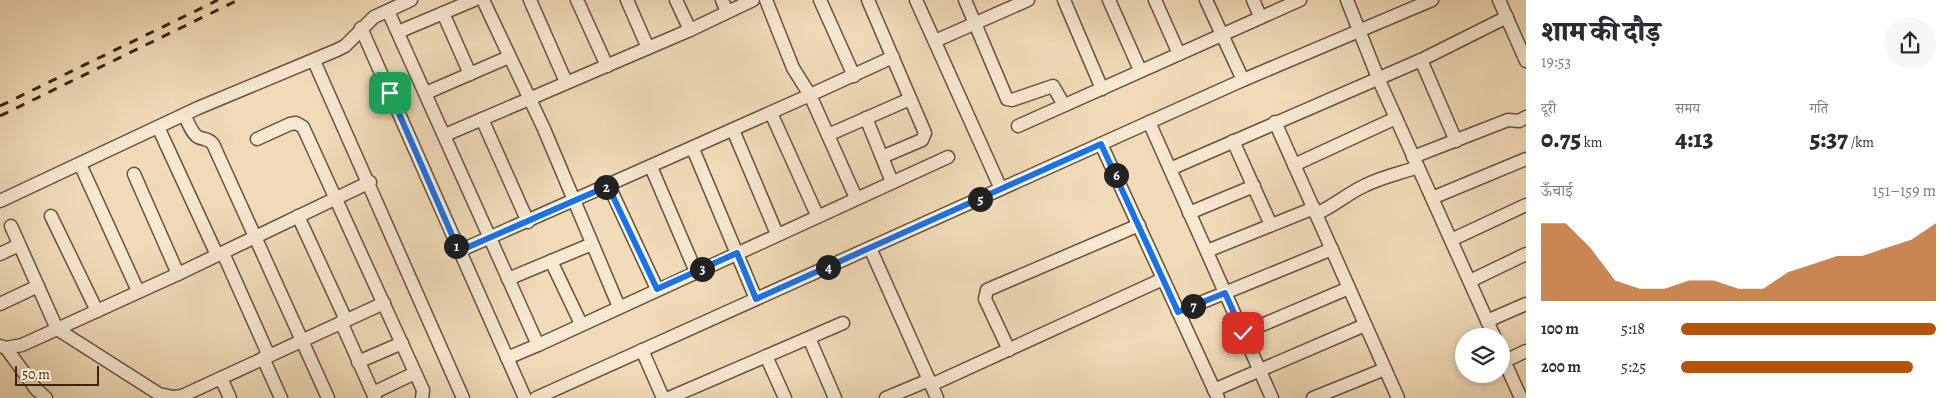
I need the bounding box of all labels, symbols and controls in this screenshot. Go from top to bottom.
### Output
text: शाम की दौड़ [1541,13,1661,51]
button: share [1884,17,1936,69]
text: 19:53 [1541,51,1571,73]
pin [369,72,411,114]
icon: arrive [376,79,404,107]
text: दूरी [1541,99,1556,118]
text: समय [1675,99,1700,118]
text: गति [1810,99,1828,118]
text: 0.75 [1541,122,1581,156]
text: 4:13 [1675,122,1713,156]
text: 5:37 [1810,122,1848,156]
text: km [1581,133,1602,152]
text: /km [1848,133,1874,152]
pin: 6 [1104,162,1128,188]
text: 6 [1113,166,1120,185]
pin: 2 [594,174,618,200]
text: 2 [603,178,610,197]
text: ऊँचाई [1541,180,1573,202]
text: 151–159 m [1872,180,1936,202]
pin: 5 [968,186,992,212]
text: 5 [978,190,983,209]
pin: 1 [444,234,468,258]
text: 1 [454,237,459,256]
pin: 4 [816,254,840,280]
pin: 3 [690,256,714,282]
text: 4 [825,258,832,277]
text: 3 [699,260,706,279]
pin: 7 [1180,294,1206,318]
text: 7 [1191,297,1196,316]
pin [1222,312,1264,354]
text: 100 m [1541,318,1579,340]
text: 5:18 [1621,318,1645,340]
icon: check [1229,319,1257,347]
map controls [1455,328,1510,383]
button: layers [1455,328,1510,383]
text: 200 m [1541,356,1581,378]
text: 5:25 [1621,356,1646,378]
scale bar [15,363,99,386]
text: 50 m [22,365,50,384]

